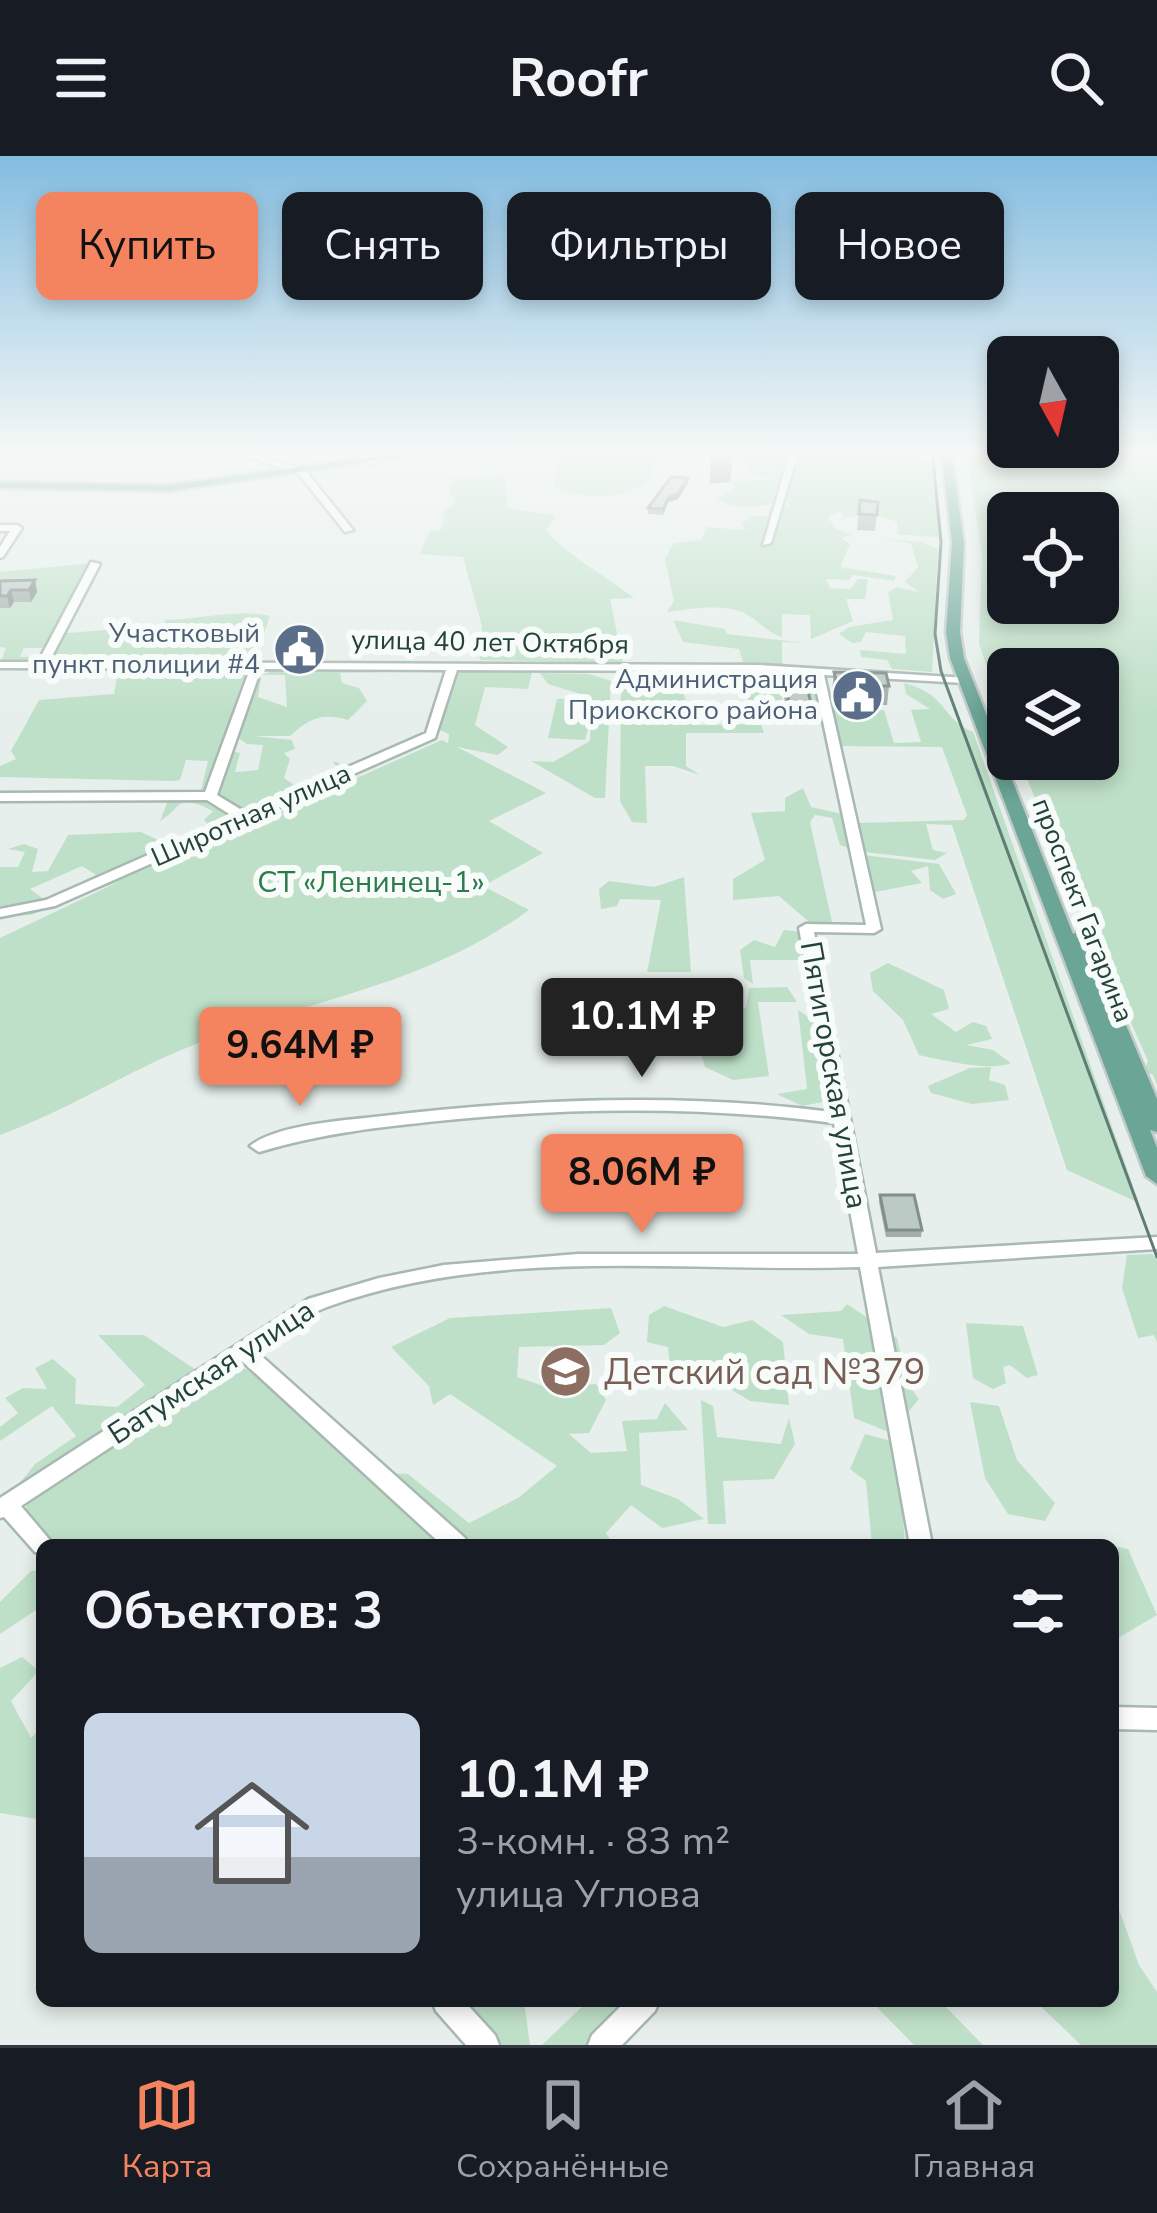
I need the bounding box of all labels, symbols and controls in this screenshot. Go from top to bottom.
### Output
text: Roofr [509,41,648,115]
icon: menu [48,45,114,111]
icon: search [1043,45,1109,111]
chip: Купить [36,192,258,300]
chip: Снять [282,192,483,300]
chip: Фильтры [507,192,771,300]
chip: Новое [795,192,1004,300]
north arrow [987,336,1119,468]
map controls [987,336,1119,780]
button: locate [987,492,1119,624]
place label: Участковый пункт полиции #4 [32,615,260,683]
public building icon: Участковый пункт полиции #4 [271,621,327,677]
street label: улица 40 лет Октября [351,622,629,663]
button: layers [987,648,1119,780]
place label: Администрация Приокского района [568,661,818,729]
public building icon: Администрация Приокского района [829,667,885,723]
street label: Широтная улица [146,755,357,876]
street label: проспект Гагарина [1023,793,1142,1028]
park label: СТ «Ленинец-1» [257,862,485,903]
street label: Пятигорская улица [790,938,877,1212]
pin: 10.1M ₽ [531,978,753,1080]
text: 10.1M ₽ [568,990,716,1043]
pin: 9.64M ₽ [189,1007,411,1109]
text: 9.64M ₽ [226,1019,374,1072]
pin: 8.06M ₽ [531,1134,753,1236]
text: 8.06M ₽ [568,1146,716,1199]
street label: Батумская улица [100,1290,322,1455]
school or university icon: Детский сад №379 [537,1343,593,1399]
place label: Детский сад №379 [604,1348,925,1397]
text: Объектов: 3 [84,1576,383,1646]
icon: filters [1005,1578,1071,1644]
text: 10.1M ₽ [456,1745,649,1815]
icon: home [180,1761,324,1905]
text: 3-комн. · 83 m² [456,1815,730,1868]
text: улица Углова [456,1868,701,1921]
tab: Карта [122,2072,213,2189]
tab: Сохранённые [456,2072,669,2189]
tab: Главная [912,2072,1035,2189]

